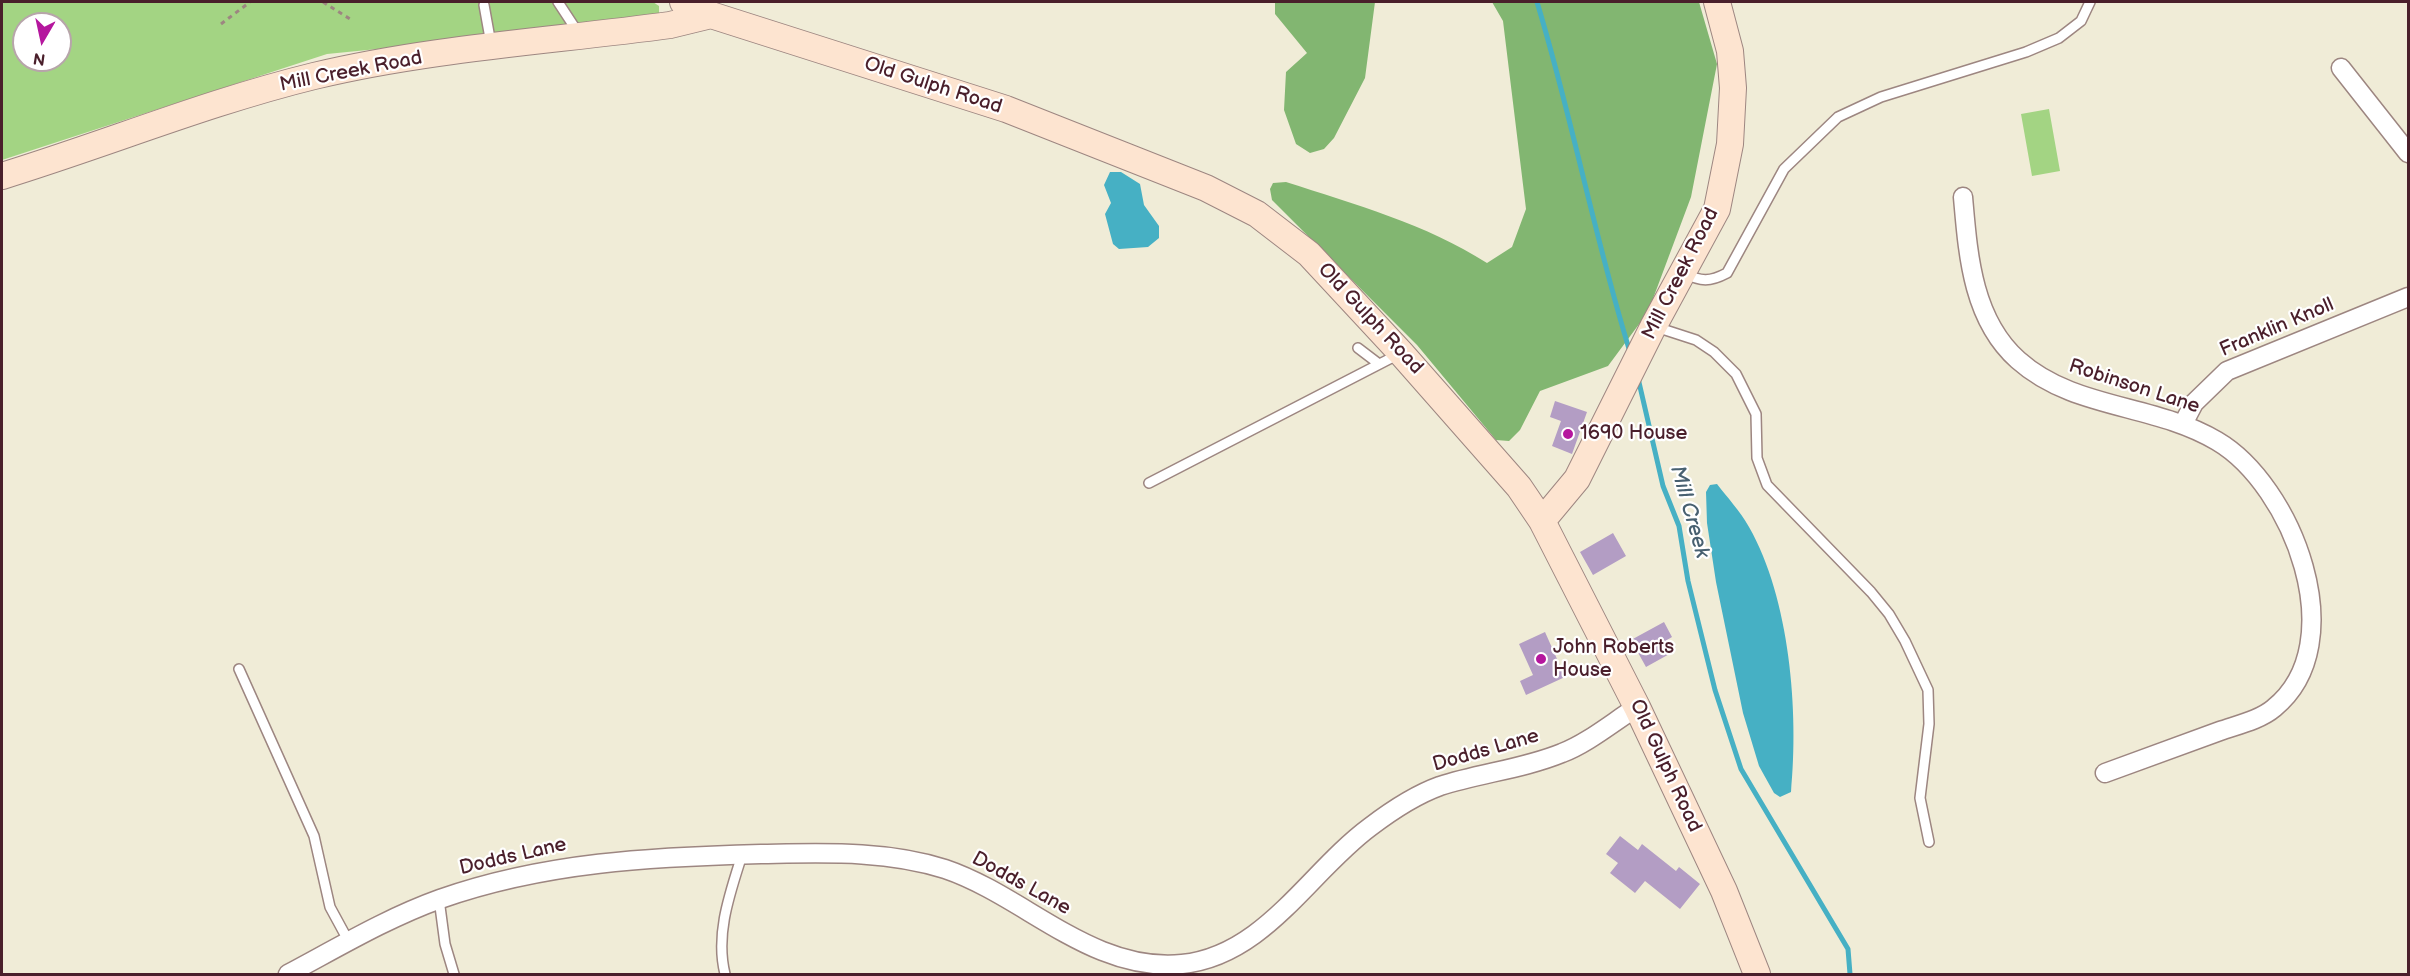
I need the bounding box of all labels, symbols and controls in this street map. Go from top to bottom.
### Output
north arrow [12,12,72,72]
street label: Mill Creek Road [278,46,424,98]
text: N [32,48,47,69]
street label: Old Gulph Road [861,52,1005,120]
street label: Mill Creek Road [1637,204,1725,344]
street label: Old Gulph Road [1312,258,1428,380]
street label: Franklin Knoll [2216,293,2338,363]
street label: Robinson Lane [2066,355,2202,419]
place label: 1690 House [1580,422,1687,446]
marker: 1690 House [1561,427,1575,441]
water label: Mill Creek [1664,463,1714,561]
place label: John Roberts House [1553,636,1674,683]
marker: John Roberts House [1534,652,1548,666]
street label: Old Gulph Road [1624,696,1706,836]
street label: Dodds Lane [1430,724,1542,778]
street label: Dodds Lane [457,833,569,881]
street label: Dodds Lane [967,847,1075,921]

